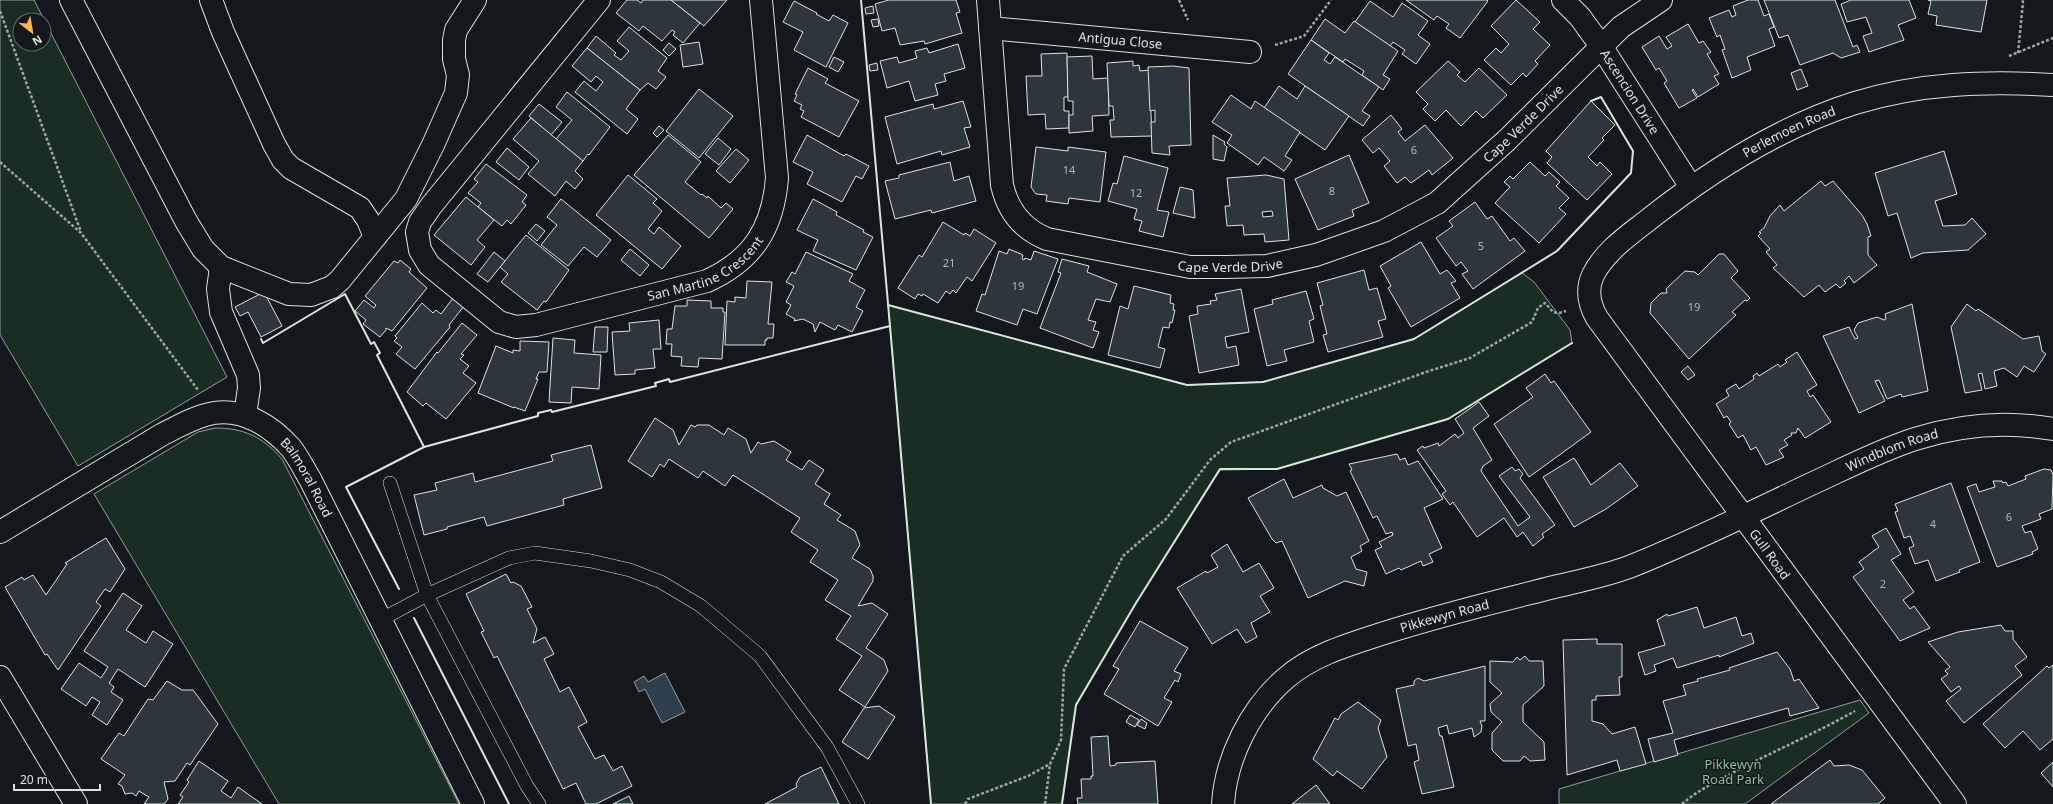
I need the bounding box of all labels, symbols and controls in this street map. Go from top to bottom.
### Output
north arrow [12,12,52,52]
street label: Antigua Close [1078,27,1163,53]
text: N [30,32,45,50]
street label: Ascencion Drive [1596,46,1664,137]
street label: Cape Verde Drive [1479,80,1567,167]
street label: Perlemoen Road [1739,102,1838,162]
house number: 6 [1411,142,1417,157]
house number: 14 [1063,162,1076,177]
house number: 8 [1329,183,1335,198]
house number: 12 [1130,185,1142,200]
street label: San Martine Crescent [645,232,767,305]
house number: 5 [1478,238,1484,253]
street label: Cape Verde Drive [1176,254,1285,276]
house number: 21 [943,255,955,270]
house number: 19 [1012,278,1024,293]
house number: 19 [1688,299,1700,314]
street label: Windblom Road [1843,424,1940,475]
street label: Balmoral Road [277,433,337,520]
house number: 6 [2006,509,2012,524]
house number: 4 [1930,516,1937,531]
street label: Gull Road [1745,525,1795,583]
house number: 2 [1880,576,1886,591]
street label: Pikkewyn Road [1398,595,1491,637]
park label: Pikkewyn Road Park [1702,755,1764,788]
scale bar [14,766,100,792]
text: 20 m [20,771,48,788]

